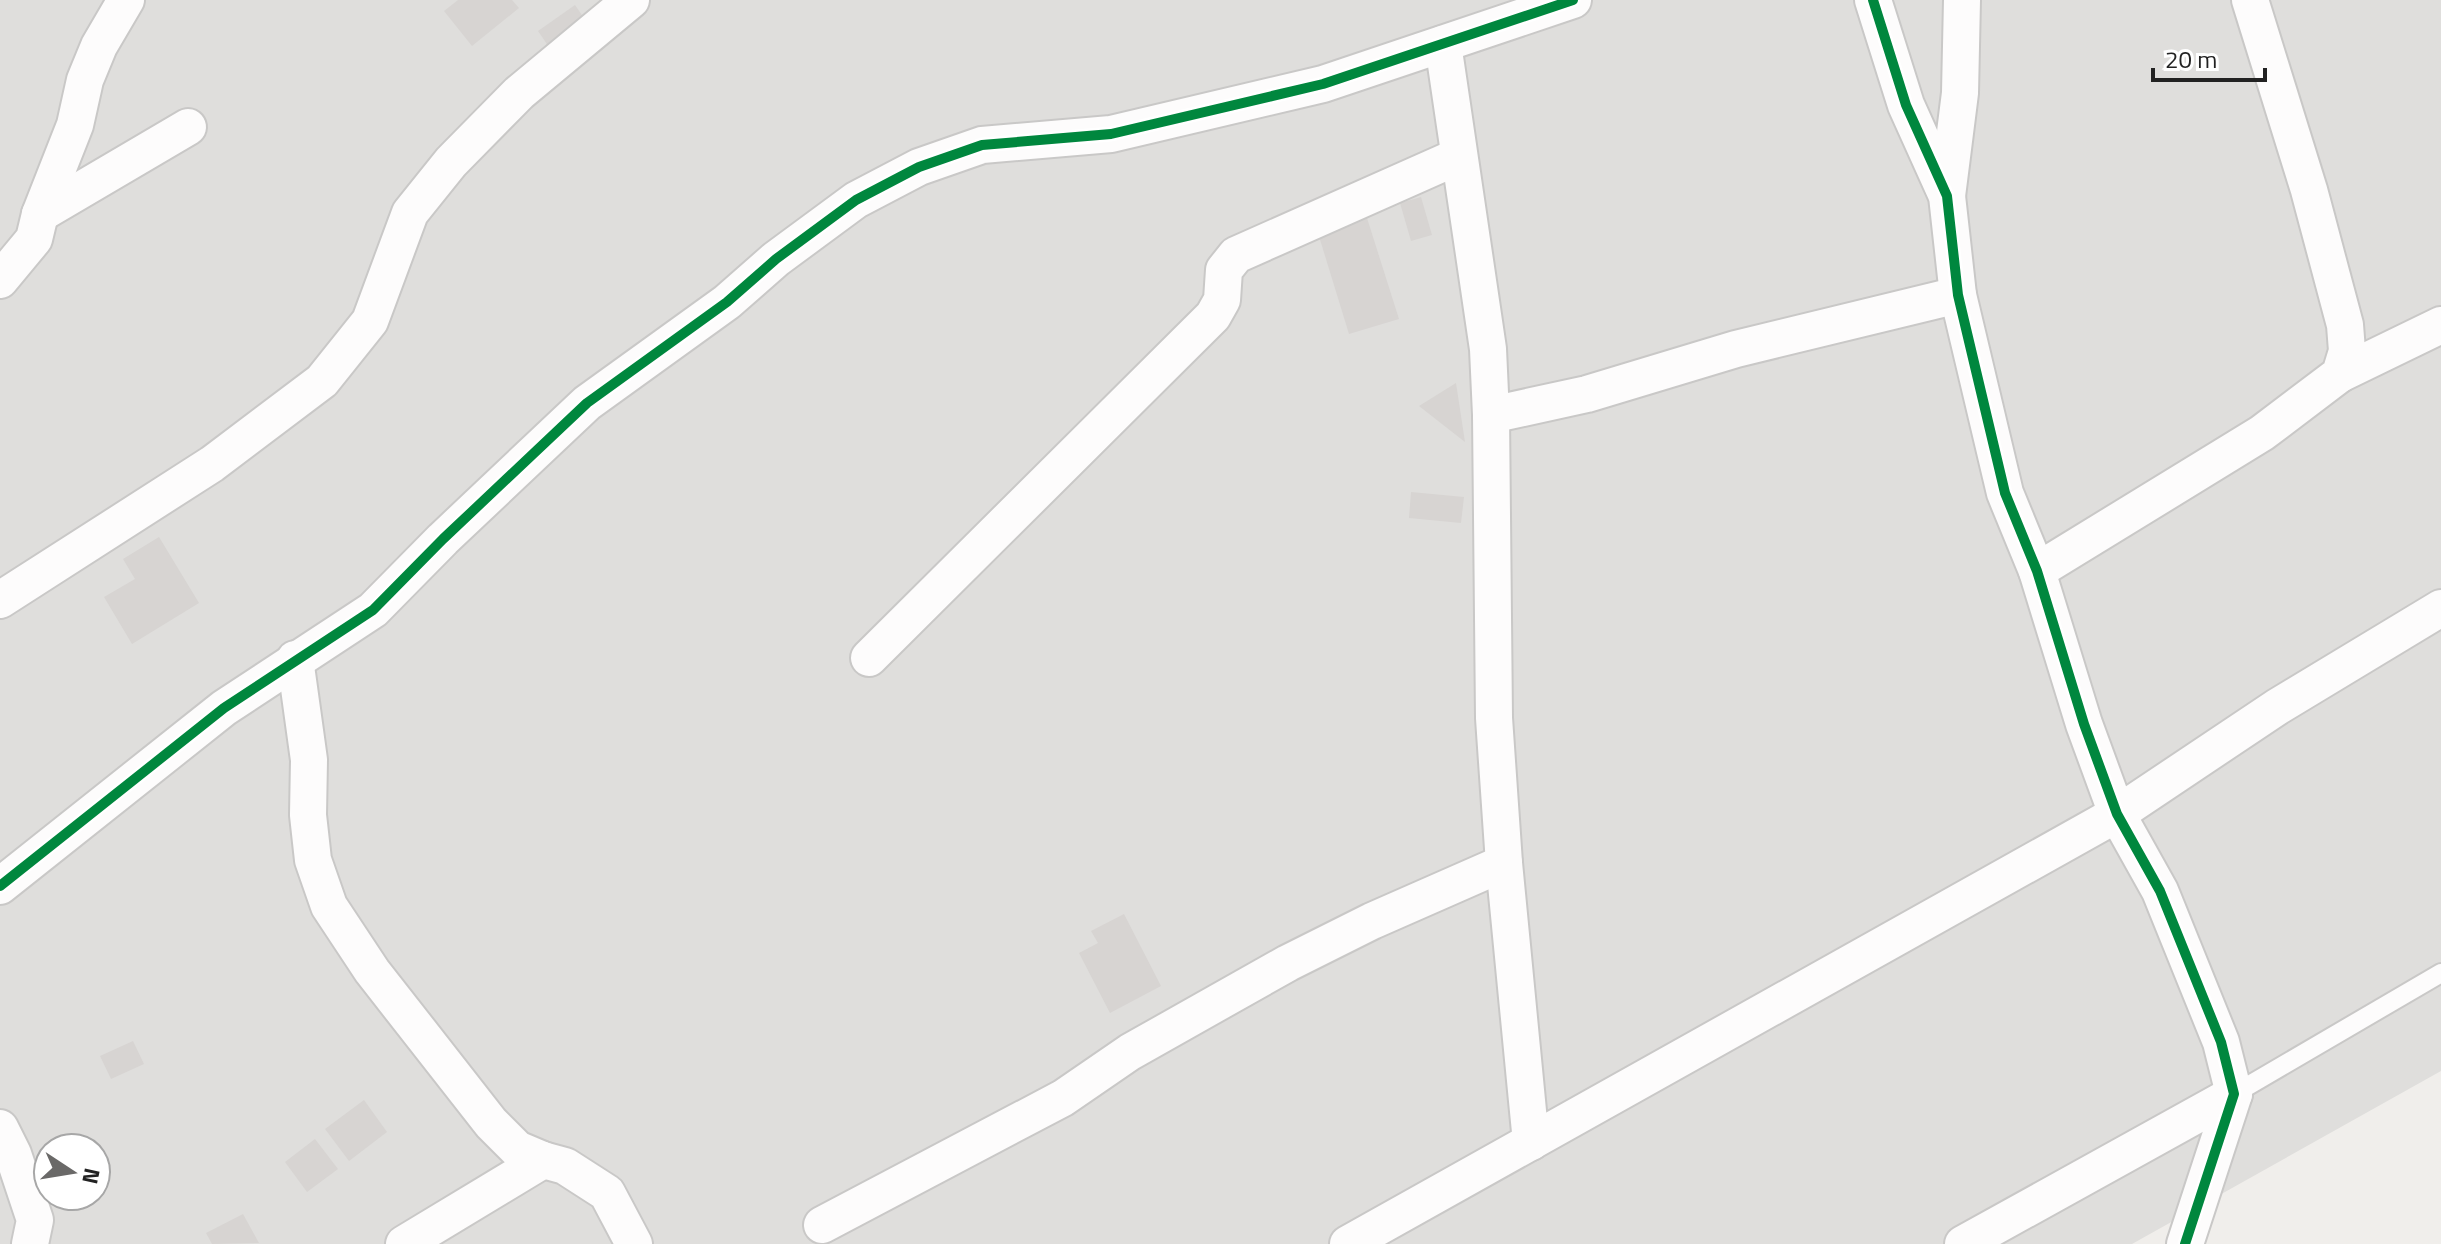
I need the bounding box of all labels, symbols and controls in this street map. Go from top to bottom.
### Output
scale bar [2153,32,2265,82]
text: 20 m [2165,41,2217,77]
north arrow [32,1132,112,1212]
text: N [73,1165,110,1187]

